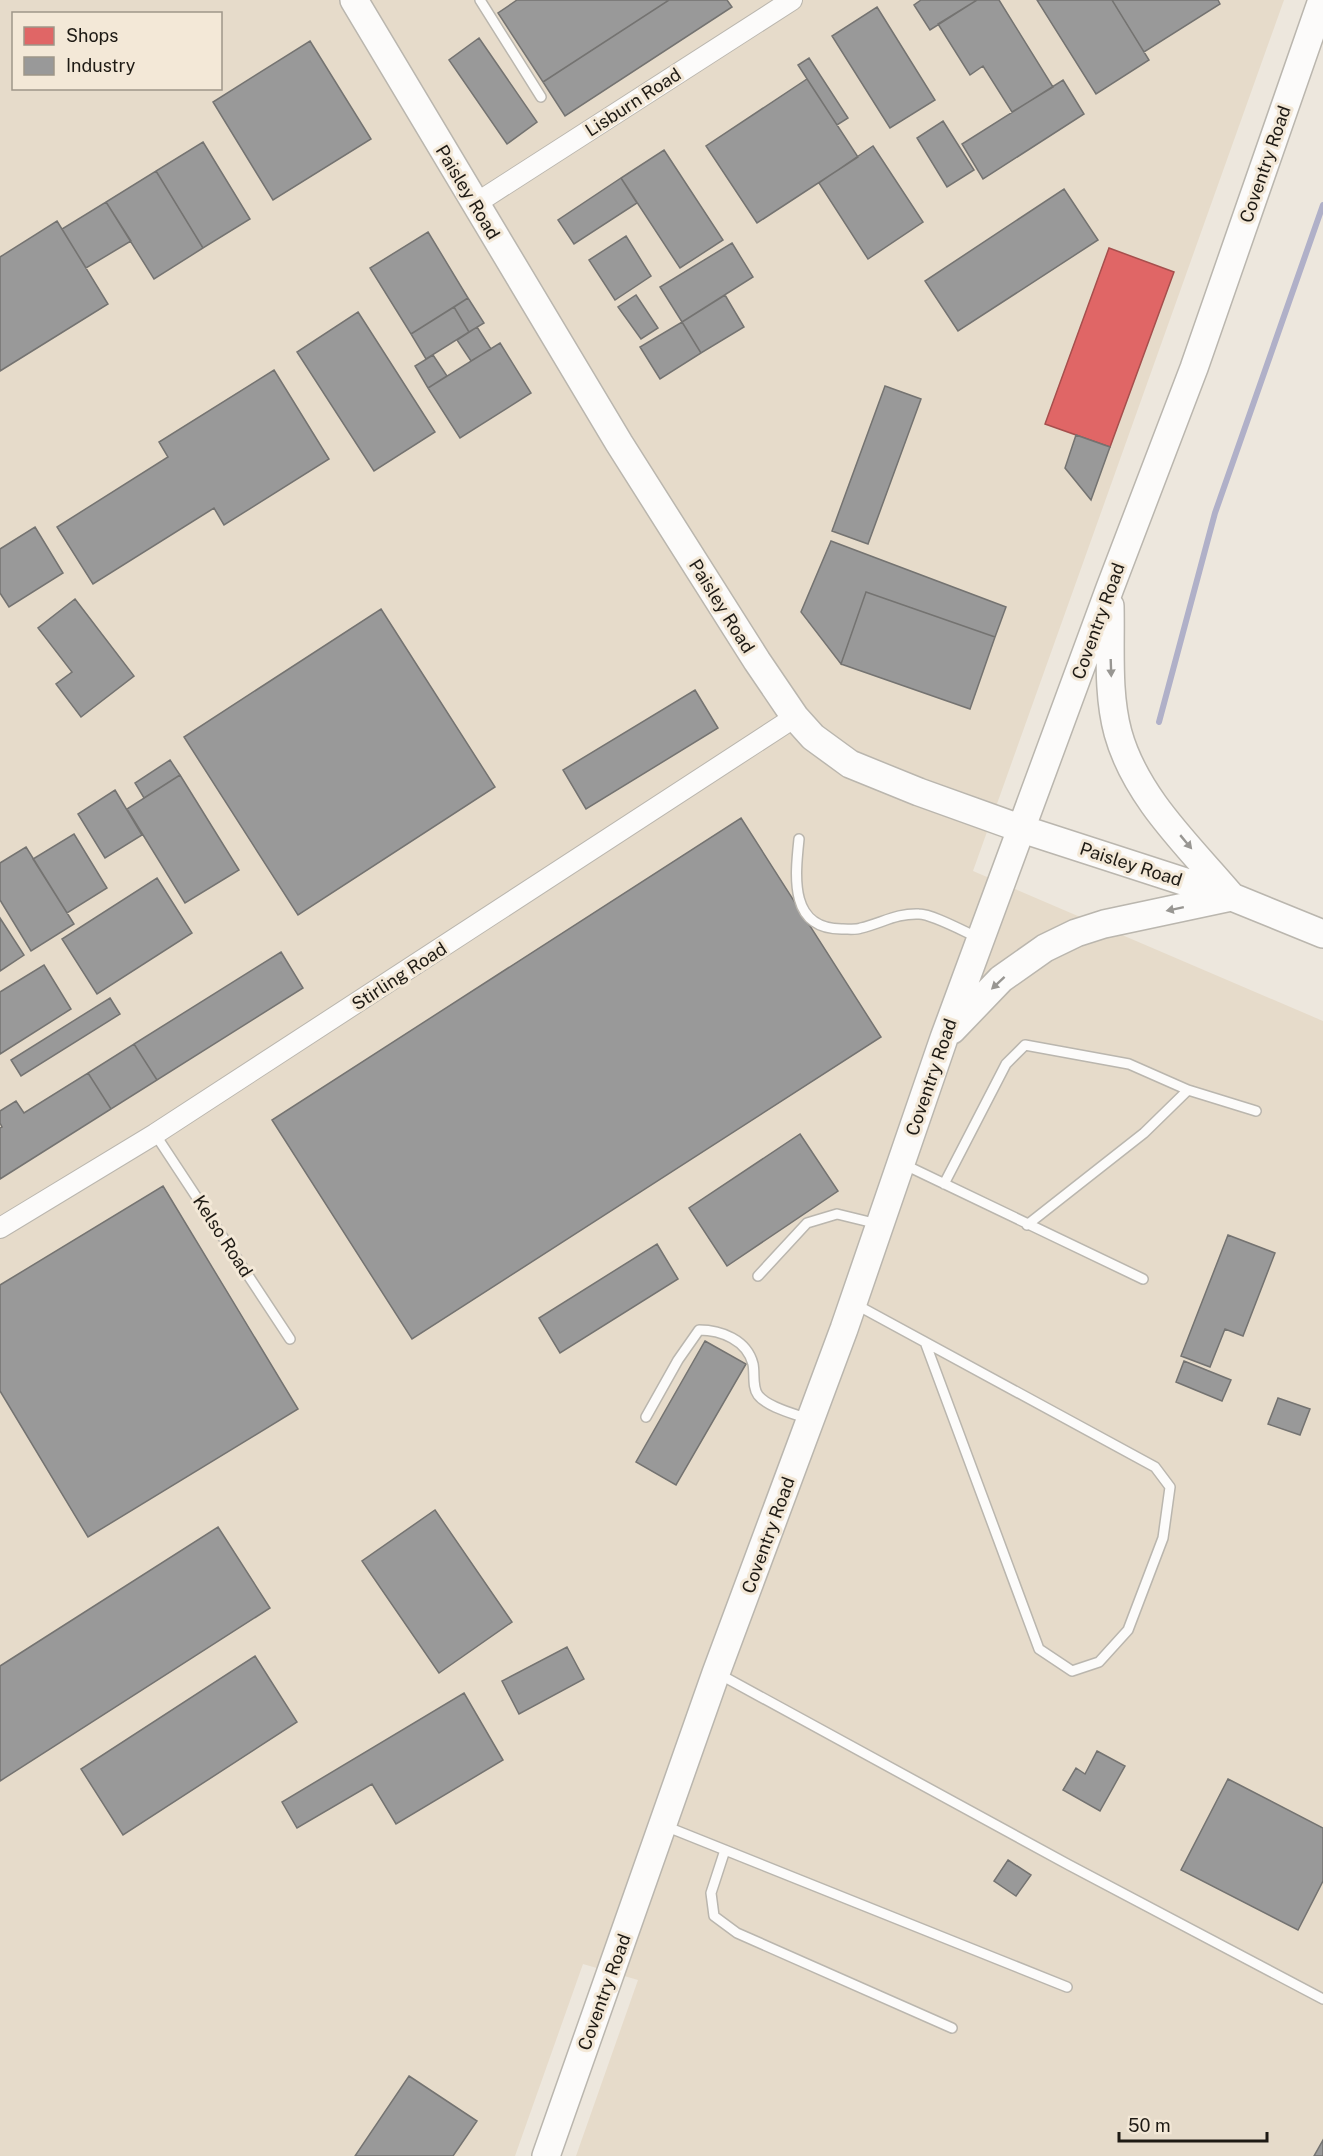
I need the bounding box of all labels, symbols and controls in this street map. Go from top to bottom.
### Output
legend [12,12,222,90]
text: Shops [66,25,118,46]
text: Industry [66,55,136,76]
street label: Lisburn Road [581,63,685,141]
street label: Coventry Road [1235,103,1295,225]
street label: Paisley Road [432,141,504,243]
street label: Paisley Road [685,555,759,657]
street label: Coventry Road [1067,560,1129,682]
one-way arrow [1106,658,1116,677]
one-way arrow [1179,834,1192,850]
street label: Paisley Road [1077,838,1185,890]
one-way arrow [1165,905,1184,914]
street label: Stirling Road [348,938,450,1014]
one-way arrow [991,976,1006,990]
street label: Coventry Road [901,1016,961,1138]
street label: Kelso Road [189,1191,257,1281]
street label: Coventry Road [737,1474,799,1596]
street label: Coventry Road [573,1931,635,2053]
scale bar [1119,2105,1268,2143]
text: 50 m [1128,2115,1171,2136]

